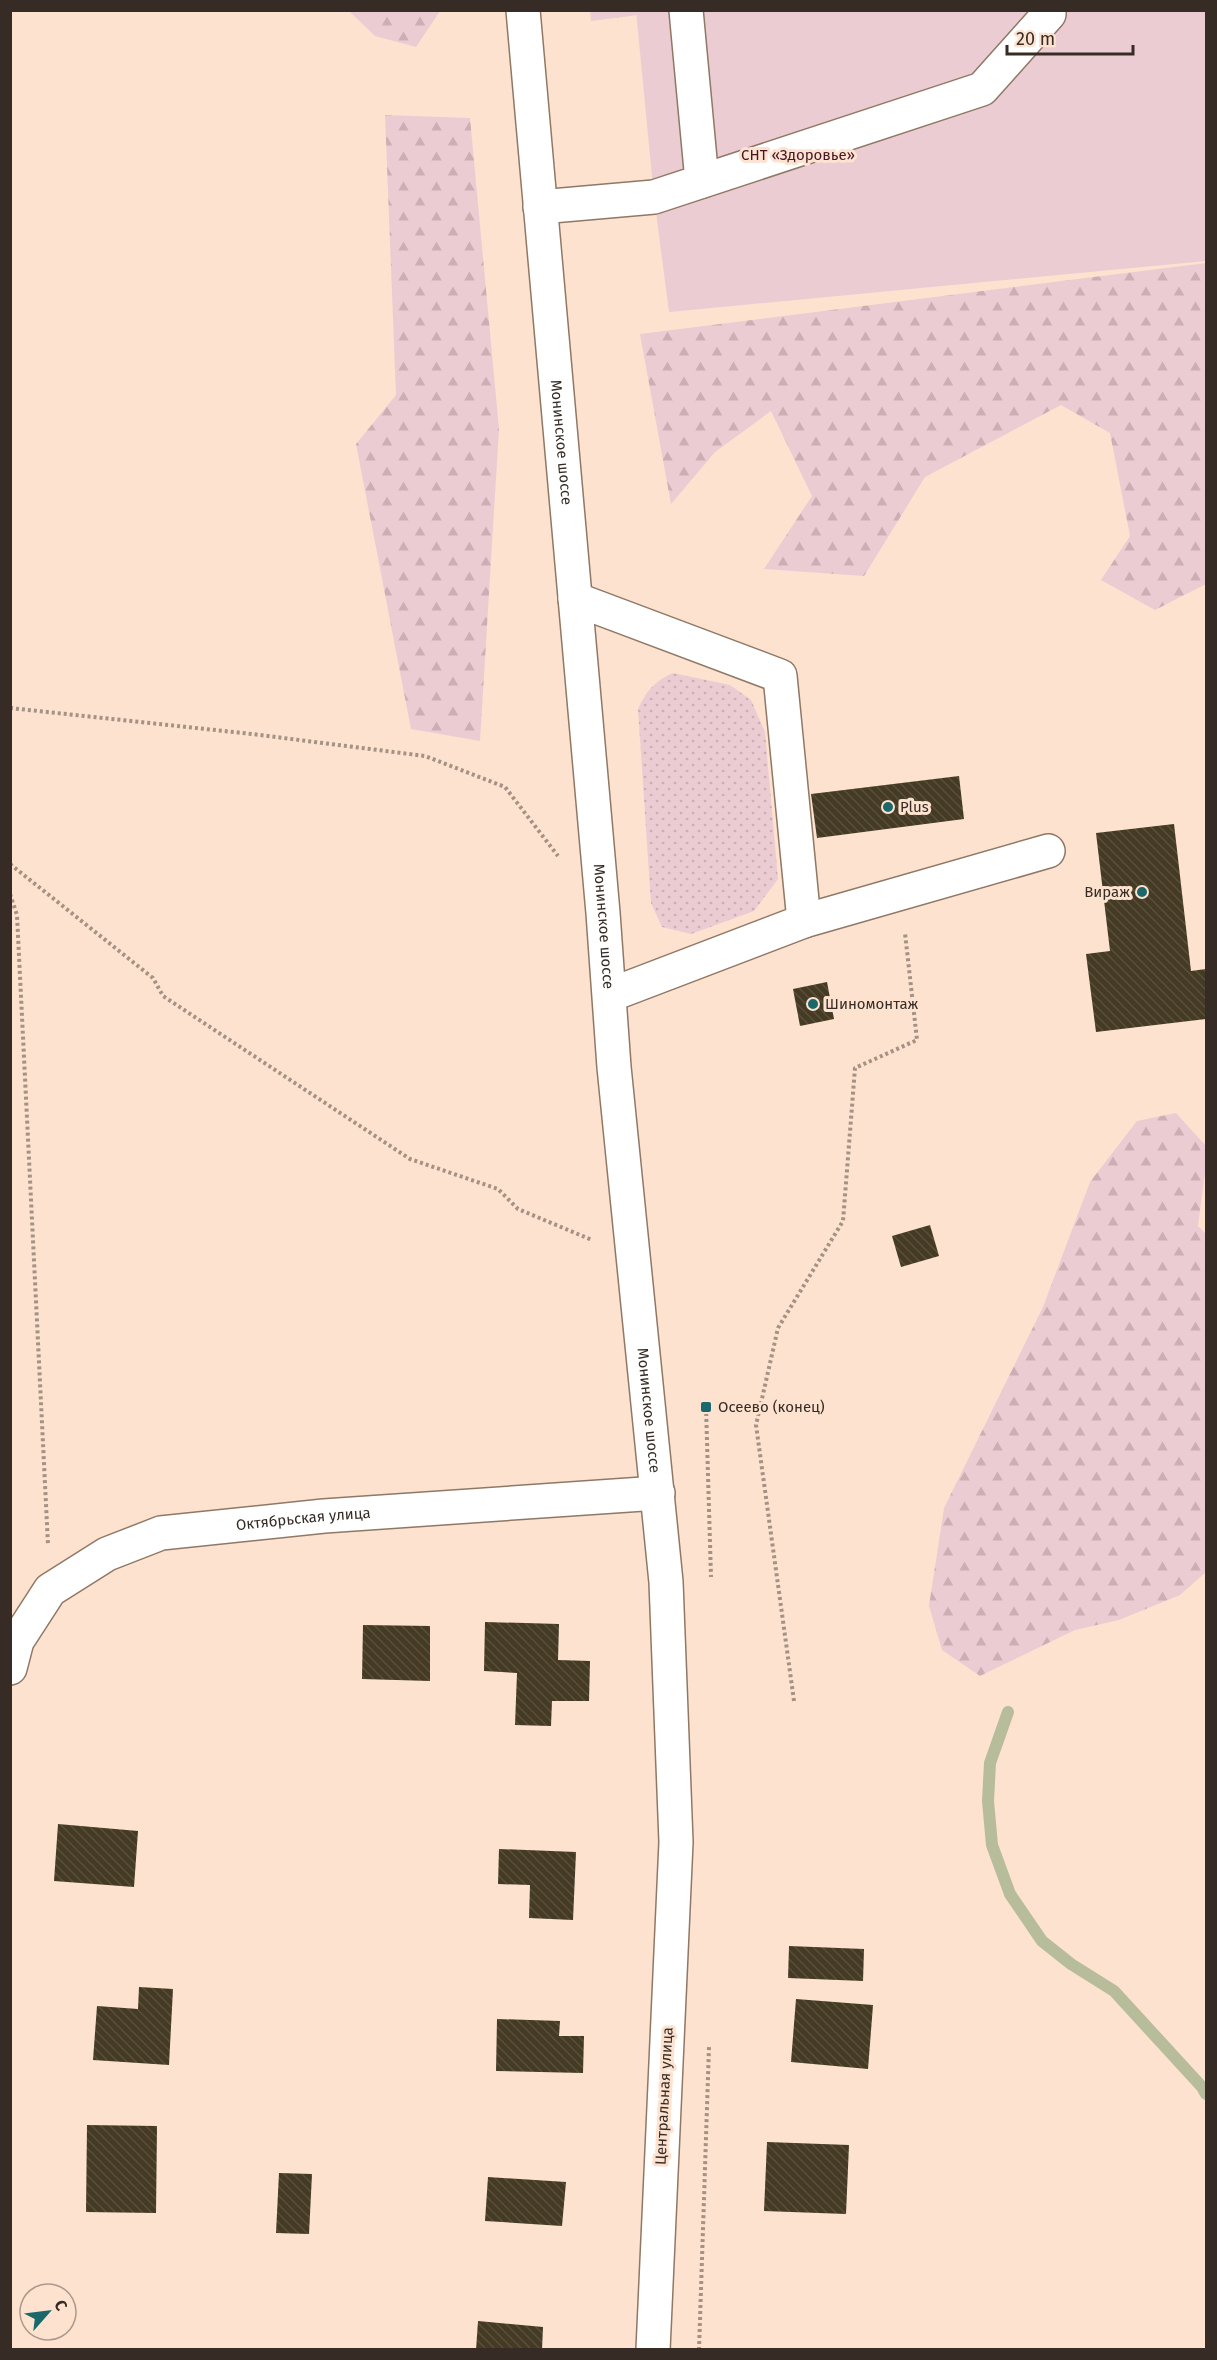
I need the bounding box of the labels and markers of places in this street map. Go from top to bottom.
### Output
place label: Plus [900,798,929,816]
marker: Plus [881,800,895,814]
place label: Вираж [1084,883,1130,901]
marker: Вираж [1135,885,1149,899]
place label: Шиномонтаж [825,995,919,1013]
marker: Шиномонтаж [806,997,820,1011]
place label: Осеево (конец) [718,1398,825,1416]
marker: Осеево (конец) [699,1400,713,1414]

